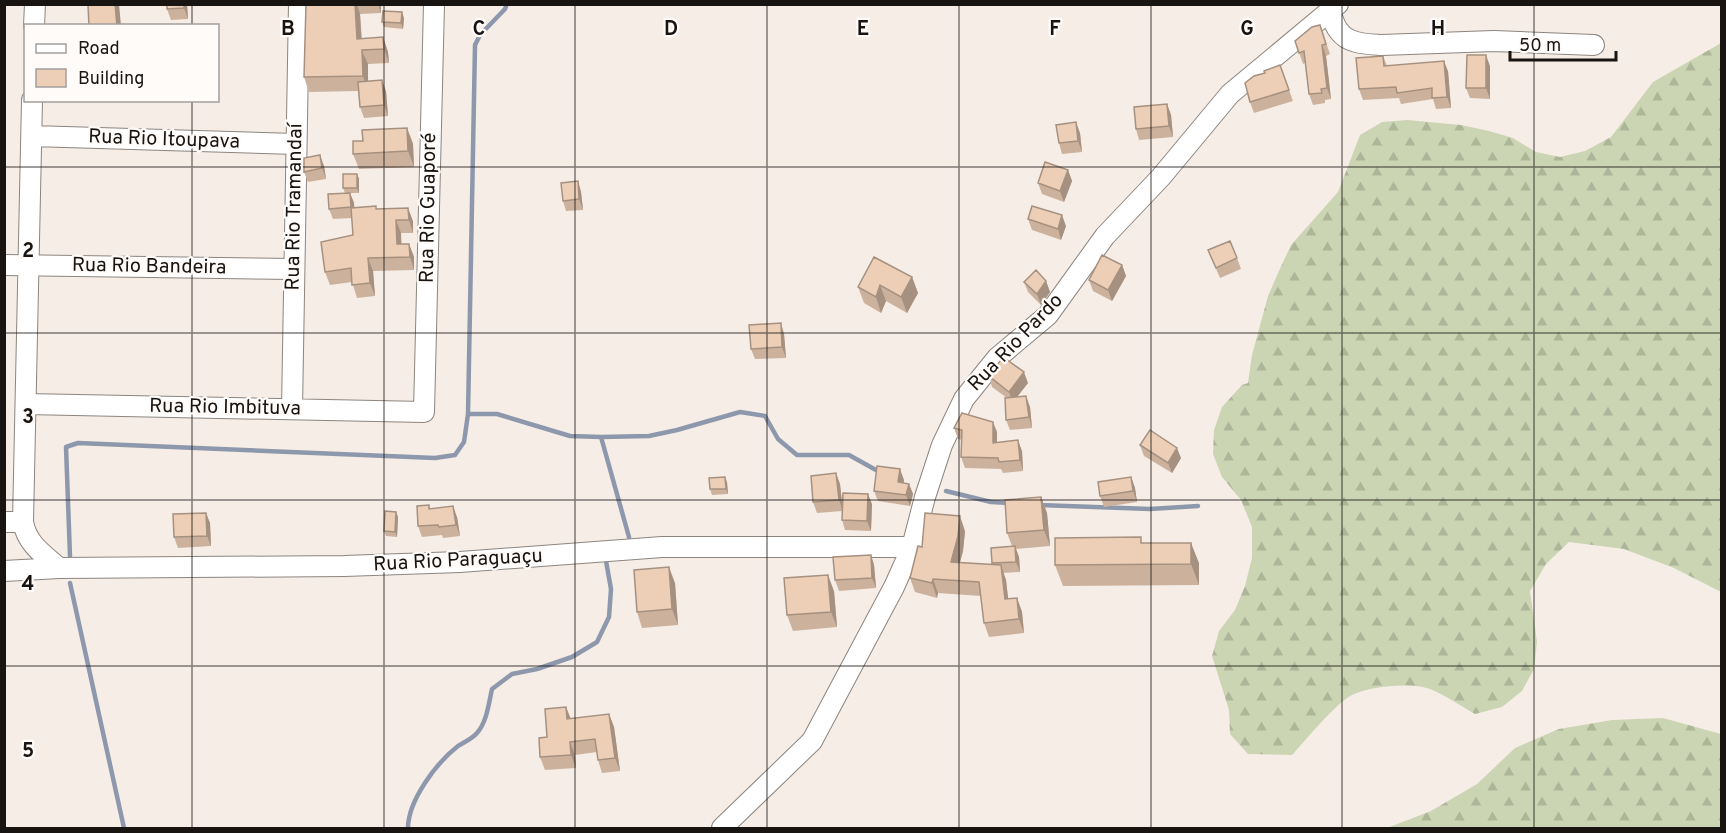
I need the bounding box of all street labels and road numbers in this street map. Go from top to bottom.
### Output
street label: Rua Rio Tramandaí [281,121,309,291]
street label: Rua Rio Itoupava [88,124,240,156]
street label: Rua Rio Guaporé [415,133,443,283]
street label: Rua Rio Bandeira [72,253,226,281]
street label: Rua Rio Pardo [963,288,1069,398]
street label: Rua Rio Imbituva [149,394,301,422]
street label: Rua Rio Paraguaçu [373,544,543,578]

